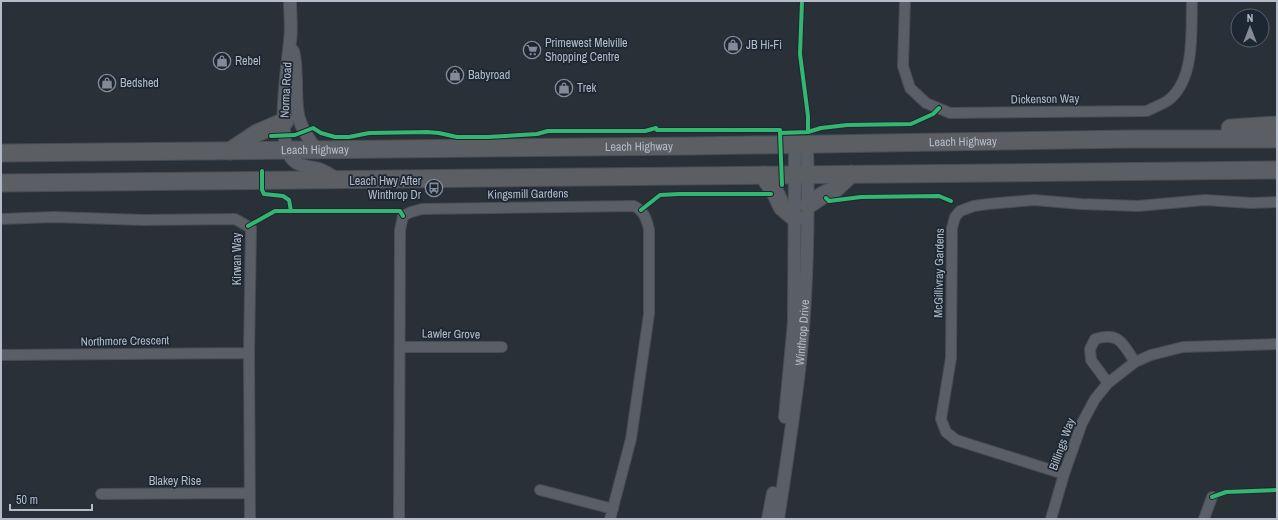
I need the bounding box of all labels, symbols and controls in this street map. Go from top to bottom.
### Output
north arrow [1230,8,1270,48]
text: N [1247,11,1253,25]
place label: Primewest Melville Shopping Centre [545,35,628,65]
shop icon: JB Hi-Fi [723,35,743,55]
place label: JB Hi-Fi [746,37,782,53]
supermarket icon: Primewest Melville Shopping Centre [522,40,542,60]
shop icon: Rebel [212,51,232,71]
place label: Rebel [235,53,261,69]
street label: Norma Road [277,62,295,118]
shop icon: Babyroad [445,65,465,85]
place label: Babyroad [468,67,510,83]
shop icon: Bedshed [97,73,117,93]
place label: Bedshed [120,75,159,91]
shop icon: Trek [554,78,574,98]
place label: Trek [577,80,596,96]
street label: Dickenson Way [1011,90,1079,108]
street label: Leach Highway [929,133,997,150]
street label: Leach Highway [605,138,673,155]
street label: Leach Highway [281,141,349,158]
place label: Leach Hwy After Winthrop Dr [349,173,422,203]
bus stop icon: Leach Hwy After Winthrop Dr [424,178,444,198]
street label: Kingsmill Gardens [487,185,569,203]
street label: McGillivray Gardens [930,228,948,318]
street label: Kirwan Way [229,233,245,285]
street label: Winthrop Drive [792,299,813,367]
street label: Lawler Grove [422,325,480,343]
street label: Northmore Crescent [81,332,170,350]
street label: Billings Way [1045,416,1079,472]
street label: Blakey Rise [149,473,201,489]
scale bar [10,486,92,512]
text: 50 m [16,492,38,508]

